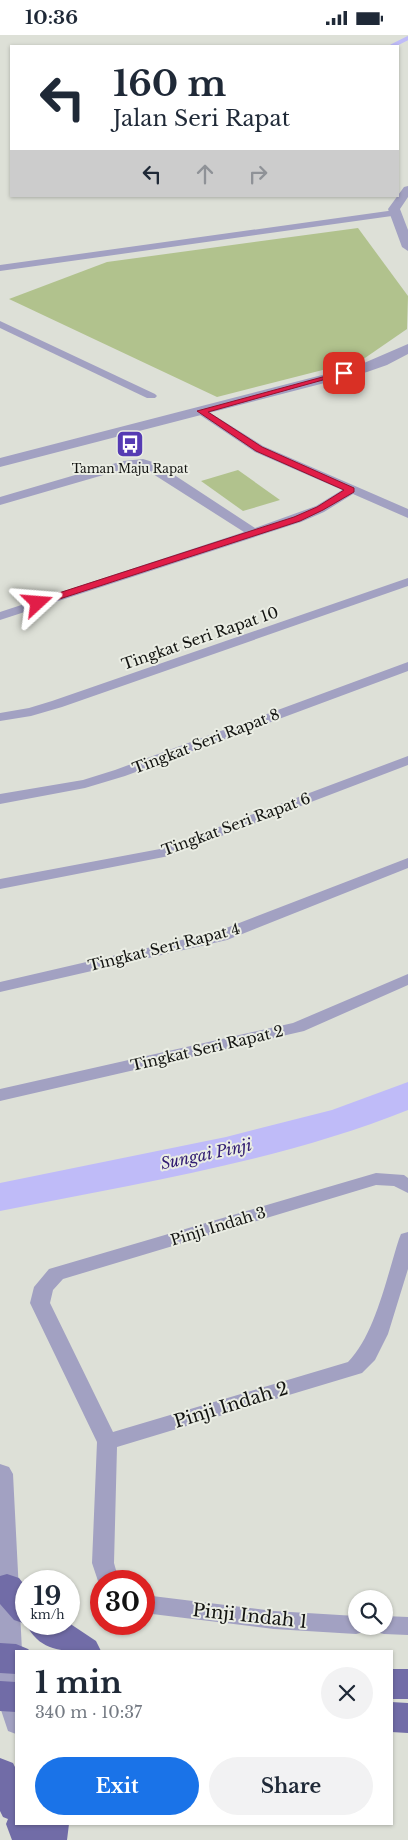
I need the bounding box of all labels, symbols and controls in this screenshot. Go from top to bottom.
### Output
text: 10:36 [25,6,78,29]
text: 160 m [113,62,226,105]
icon: left [30,65,95,130]
text: Jalan Seri Rapat [113,105,290,132]
icon: left [138,160,166,188]
icon: ahead [191,160,219,188]
icon: right [244,160,272,188]
pin [323,352,365,394]
icon: arrive [330,359,358,387]
bus stop icon: Taman Maju Rapat [115,429,145,459]
place label: Taman Maju Rapat [72,461,189,476]
position arrow [11,576,63,628]
street label: Tingkat Seri Rapat 10 [119,602,281,674]
street label: Tingkat Seri Rapat 8 [130,704,282,778]
street label: Tingkat Seri Rapat 6 [159,788,313,860]
street label: Tingkat Seri Rapat 4 [86,919,242,975]
street label: Tingkat Seri Rapat 2 [129,1021,285,1075]
water label: Sungai Pinji [159,1134,254,1173]
street label: Pinji Indah 3 [168,1202,268,1250]
street label: Pinji Indah 2 [171,1377,291,1433]
speed limit sign: 30 [90,1570,155,1635]
text: 19 [34,1581,61,1612]
map controls [348,1590,393,1635]
button: search [348,1590,393,1635]
street label: Pinji Indah 1 [192,1599,308,1633]
text: km/h [30,1607,65,1622]
text: 1 min [35,1664,122,1701]
button: close [321,1667,373,1719]
text: 340 m · 10:37 [35,1702,142,1722]
button: Exit [35,1757,199,1815]
button: Share [209,1757,373,1815]

